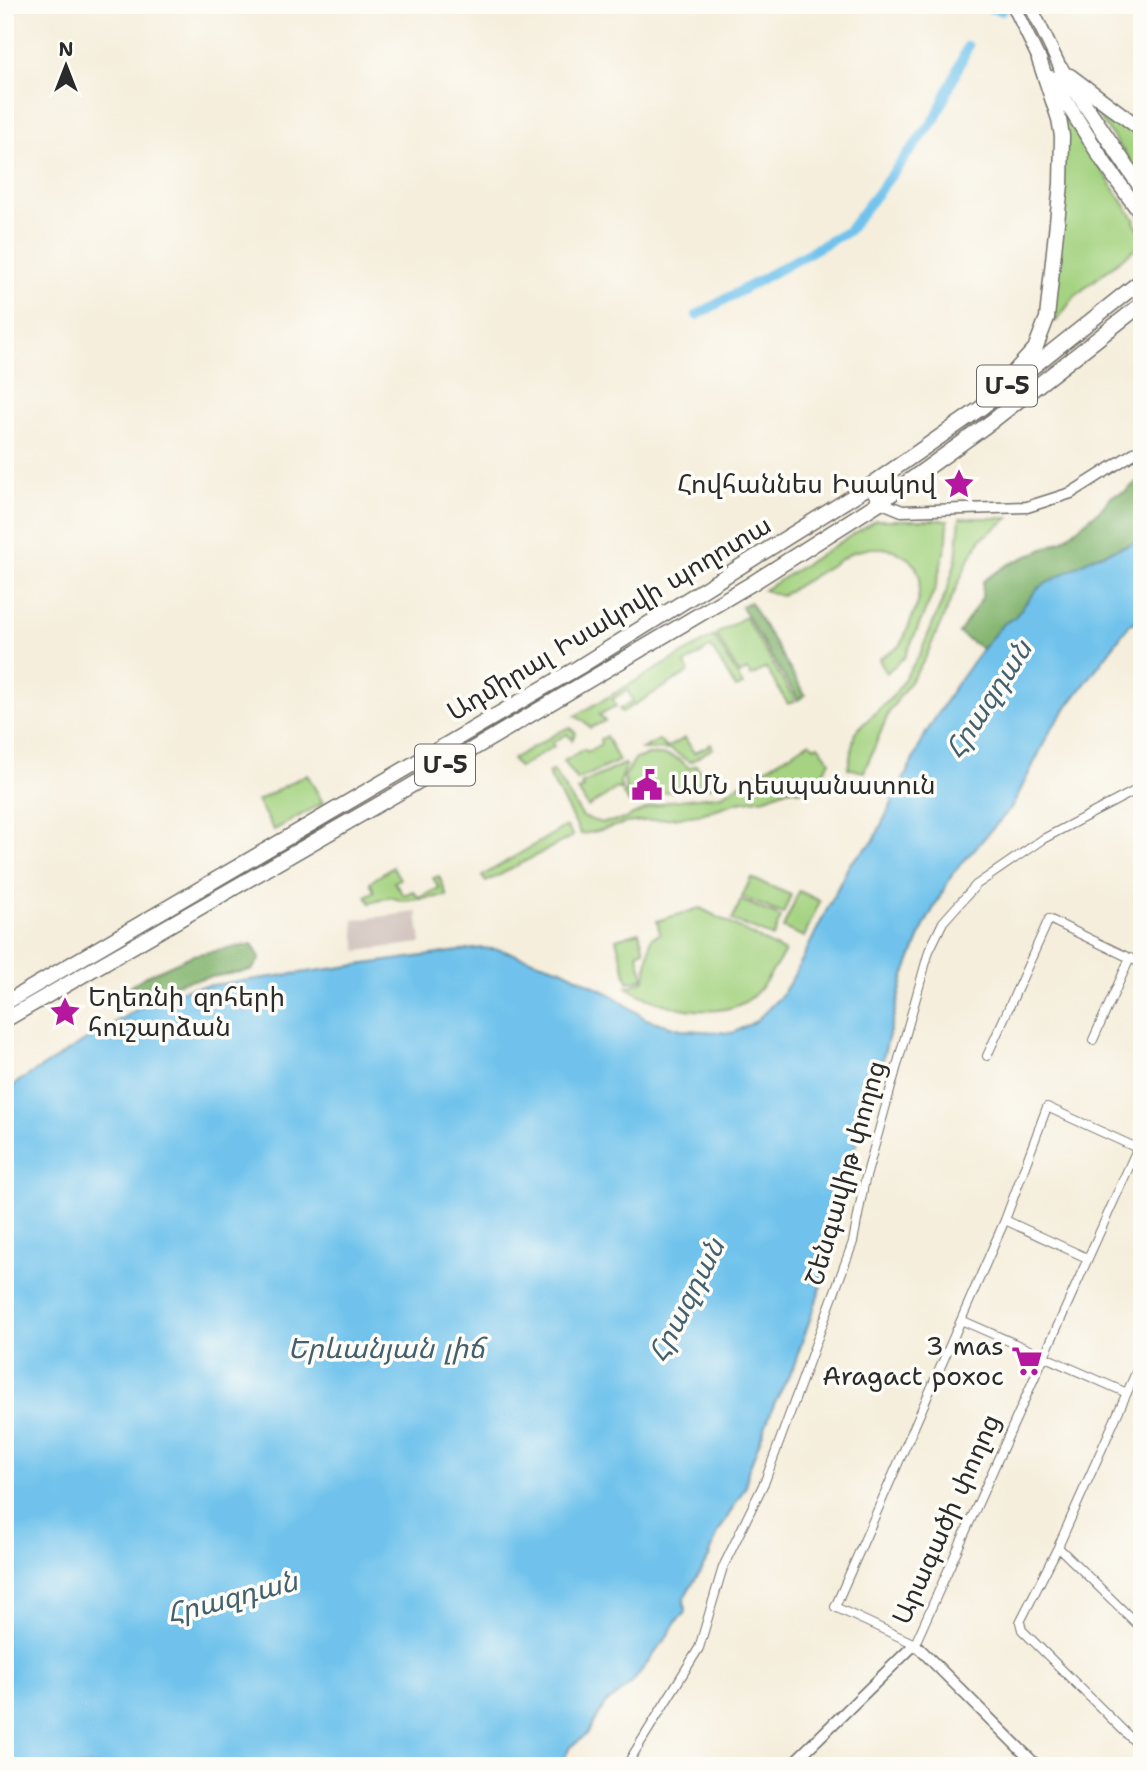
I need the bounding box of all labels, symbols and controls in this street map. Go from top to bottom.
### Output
north arrow [32,32,102,102]
text: N [58,37,74,62]
road number: Մ-5 [977,366,1037,407]
place label: Հովհաննես Իսակով [677,466,936,501]
place icon: Հովհաննես Իսակով [942,467,976,501]
street label: Ադմիրալ Իսակովի պողոտա [440,507,777,728]
water label: Հրազդան [936,631,1041,766]
road number: Մ-5 [415,744,475,786]
place label: ԱՄՆ դեսպանատուն [670,767,936,802]
public building icon: ԱՄՆ դեսպանատուն [630,768,664,802]
place label: Եղեռնի զոհերի հուշարձան [88,979,285,1044]
place icon: Եղեռնի զոհերի հուշարձան [48,995,82,1029]
street label: Շենգավիթ փողոց [796,1056,893,1289]
water label: Հրազդան [639,1231,734,1368]
place label: 3 mas Aragact poxoc [822,1328,1004,1393]
water label: Երևանյան լիճ [288,1329,488,1367]
supermarket icon: 3 mas Aragact poxoc [1010,1344,1044,1378]
street label: Արագածի փողոց [883,1408,1008,1630]
water label: Հրազդան [162,1561,303,1633]

